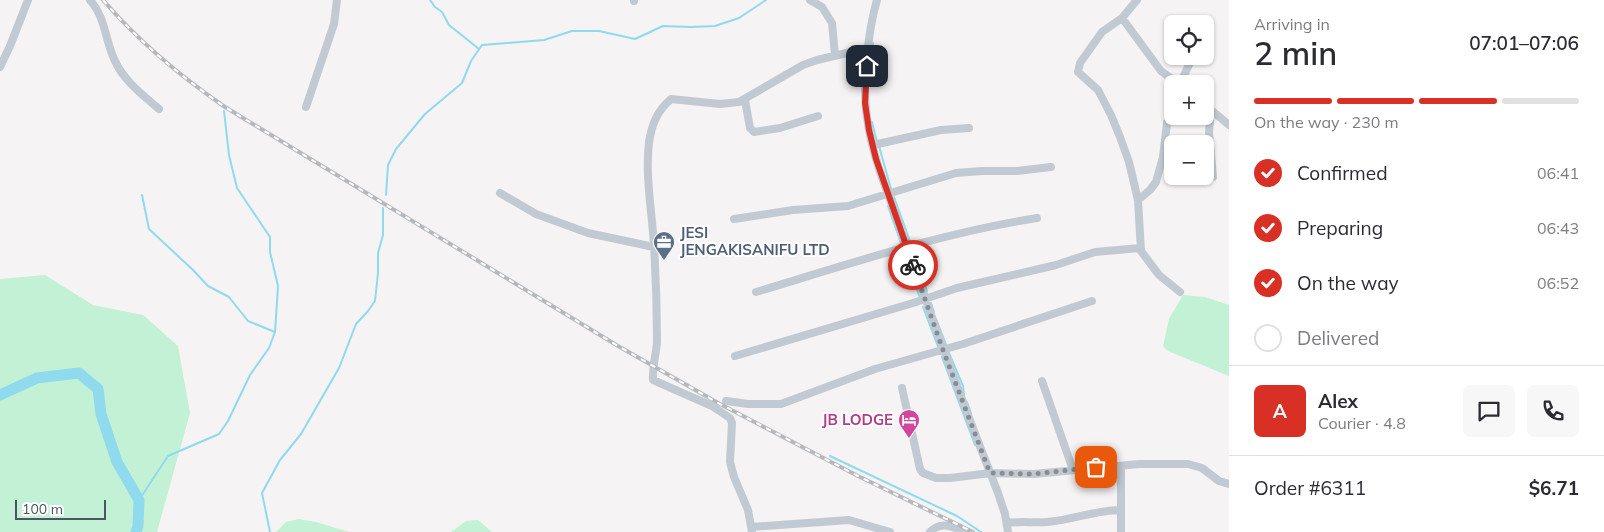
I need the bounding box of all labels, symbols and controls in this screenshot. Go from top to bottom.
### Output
text: Arriving in [1254,14,1330,34]
map controls [1164,15,1214,185]
button: locate [1164,15,1214,65]
text: 07:01–07:06 [1469,31,1579,55]
text: 2 min [1254,33,1337,73]
pin [846,45,888,87]
icon: home [853,52,881,80]
button: + [1164,75,1214,125]
text: On the way · 230 m [1254,112,1399,132]
button: − [1164,135,1214,185]
icon: check [1254,159,1282,187]
text: Confirmed [1297,161,1388,185]
text: 06:41 [1537,163,1579,183]
icon: check [1254,214,1282,242]
text: Preparing [1297,216,1383,240]
text: 06:43 [1537,218,1579,238]
place label: JESI JENGAKISANIFU LTD [680,223,830,259]
office icon: JESI JENGAKISANIFU LTD [652,230,676,261]
courier [888,240,938,290]
icon: bike [899,251,927,279]
icon: check [1254,269,1282,297]
text: On the way [1297,271,1399,295]
text: 06:52 [1537,273,1579,293]
text: Delivered [1297,326,1379,350]
button: chat [1463,385,1515,437]
button: phone [1527,385,1579,437]
text: Alex [1318,389,1358,413]
text: A [1273,399,1287,423]
hotel icon: JB LODGE [897,408,921,439]
place label: JB LODGE [822,410,893,429]
text: Courier · 4.8 [1318,413,1406,433]
pin [1075,446,1117,488]
icon: bag [1082,453,1110,481]
text: Order #6311 [1254,476,1366,500]
text: $6.71 [1529,476,1579,500]
scale bar [15,497,106,520]
text: 100 m [22,500,63,518]

